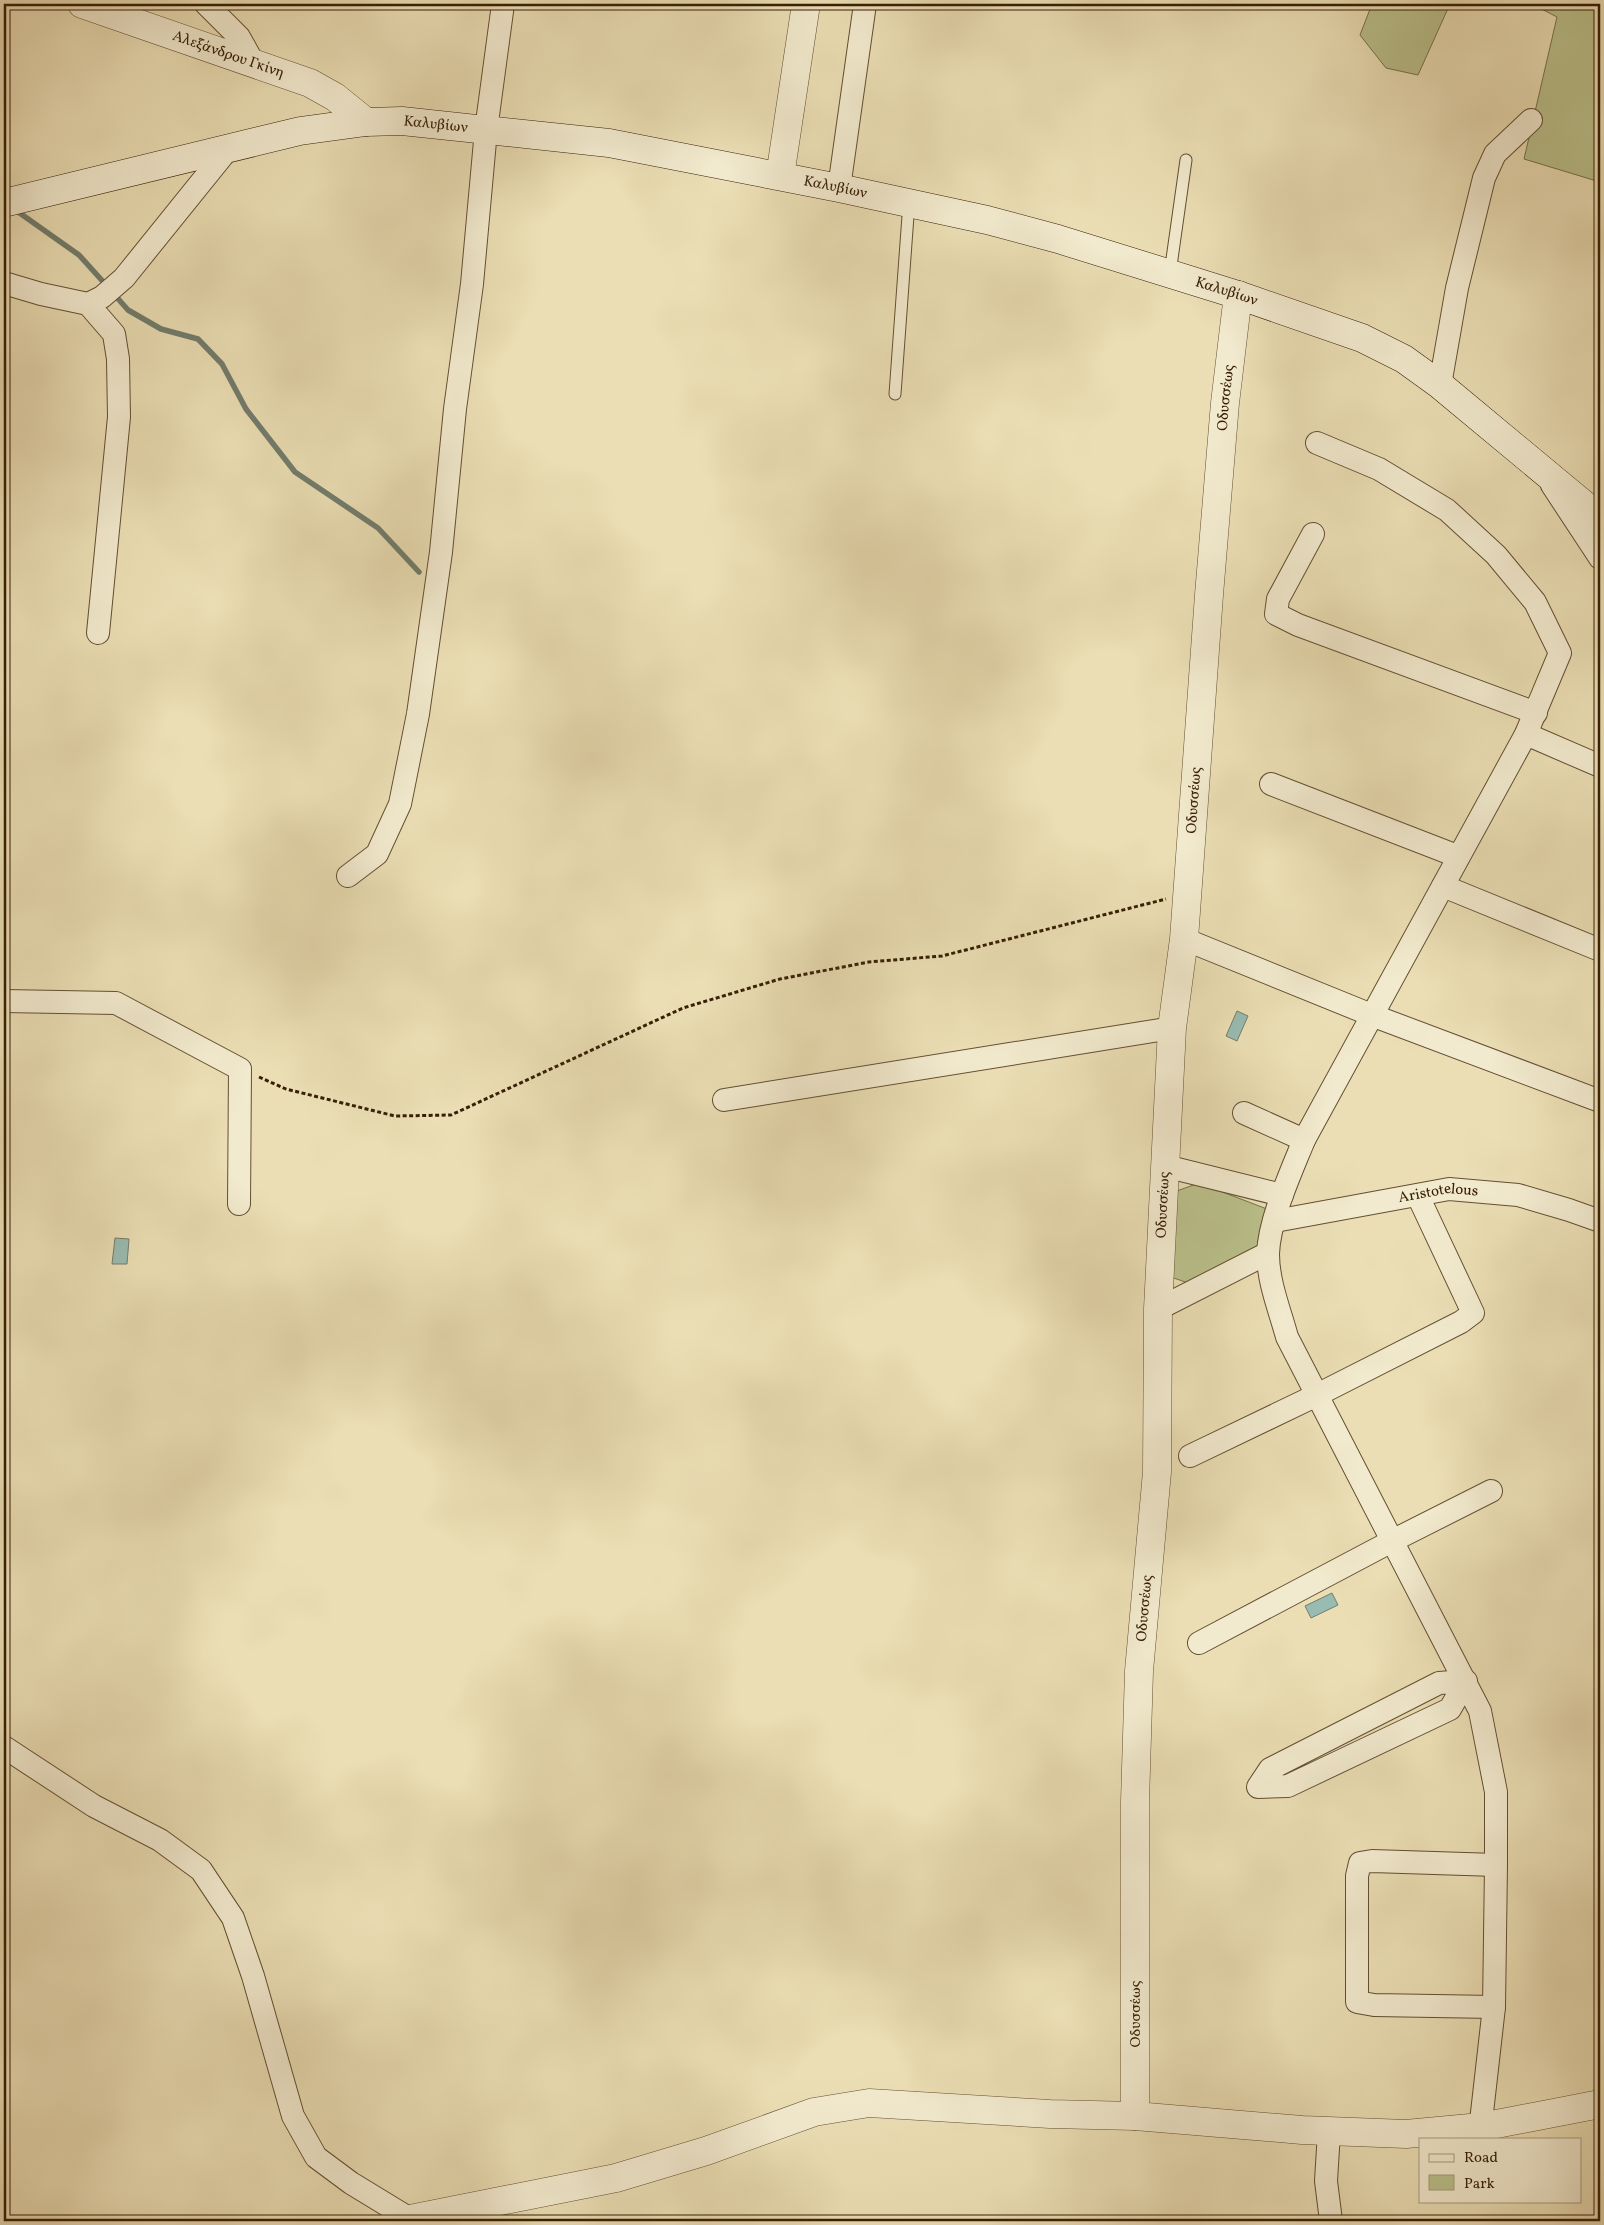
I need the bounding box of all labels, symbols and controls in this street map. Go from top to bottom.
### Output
street label: Αλεξάνδρου Γκίνη [170,26,287,84]
street label: Καλυβίων [402,111,469,138]
street label: Καλυβίων [802,171,869,204]
street label: Καλυβίων [1193,272,1260,311]
street label: Οδυσσέως [1212,363,1240,432]
street label: Οδυσσέως [1181,766,1207,835]
street label: Οδυσσέως [1151,1171,1175,1239]
street label: Aristotelous [1397,1178,1479,1209]
street label: Οδυσσέως [1131,1574,1158,1643]
street label: Οδυσσέως [1126,1980,1147,2047]
legend [1419,2138,1582,2202]
text: Road [1464,2148,1498,2169]
text: Park [1464,2174,1495,2195]

